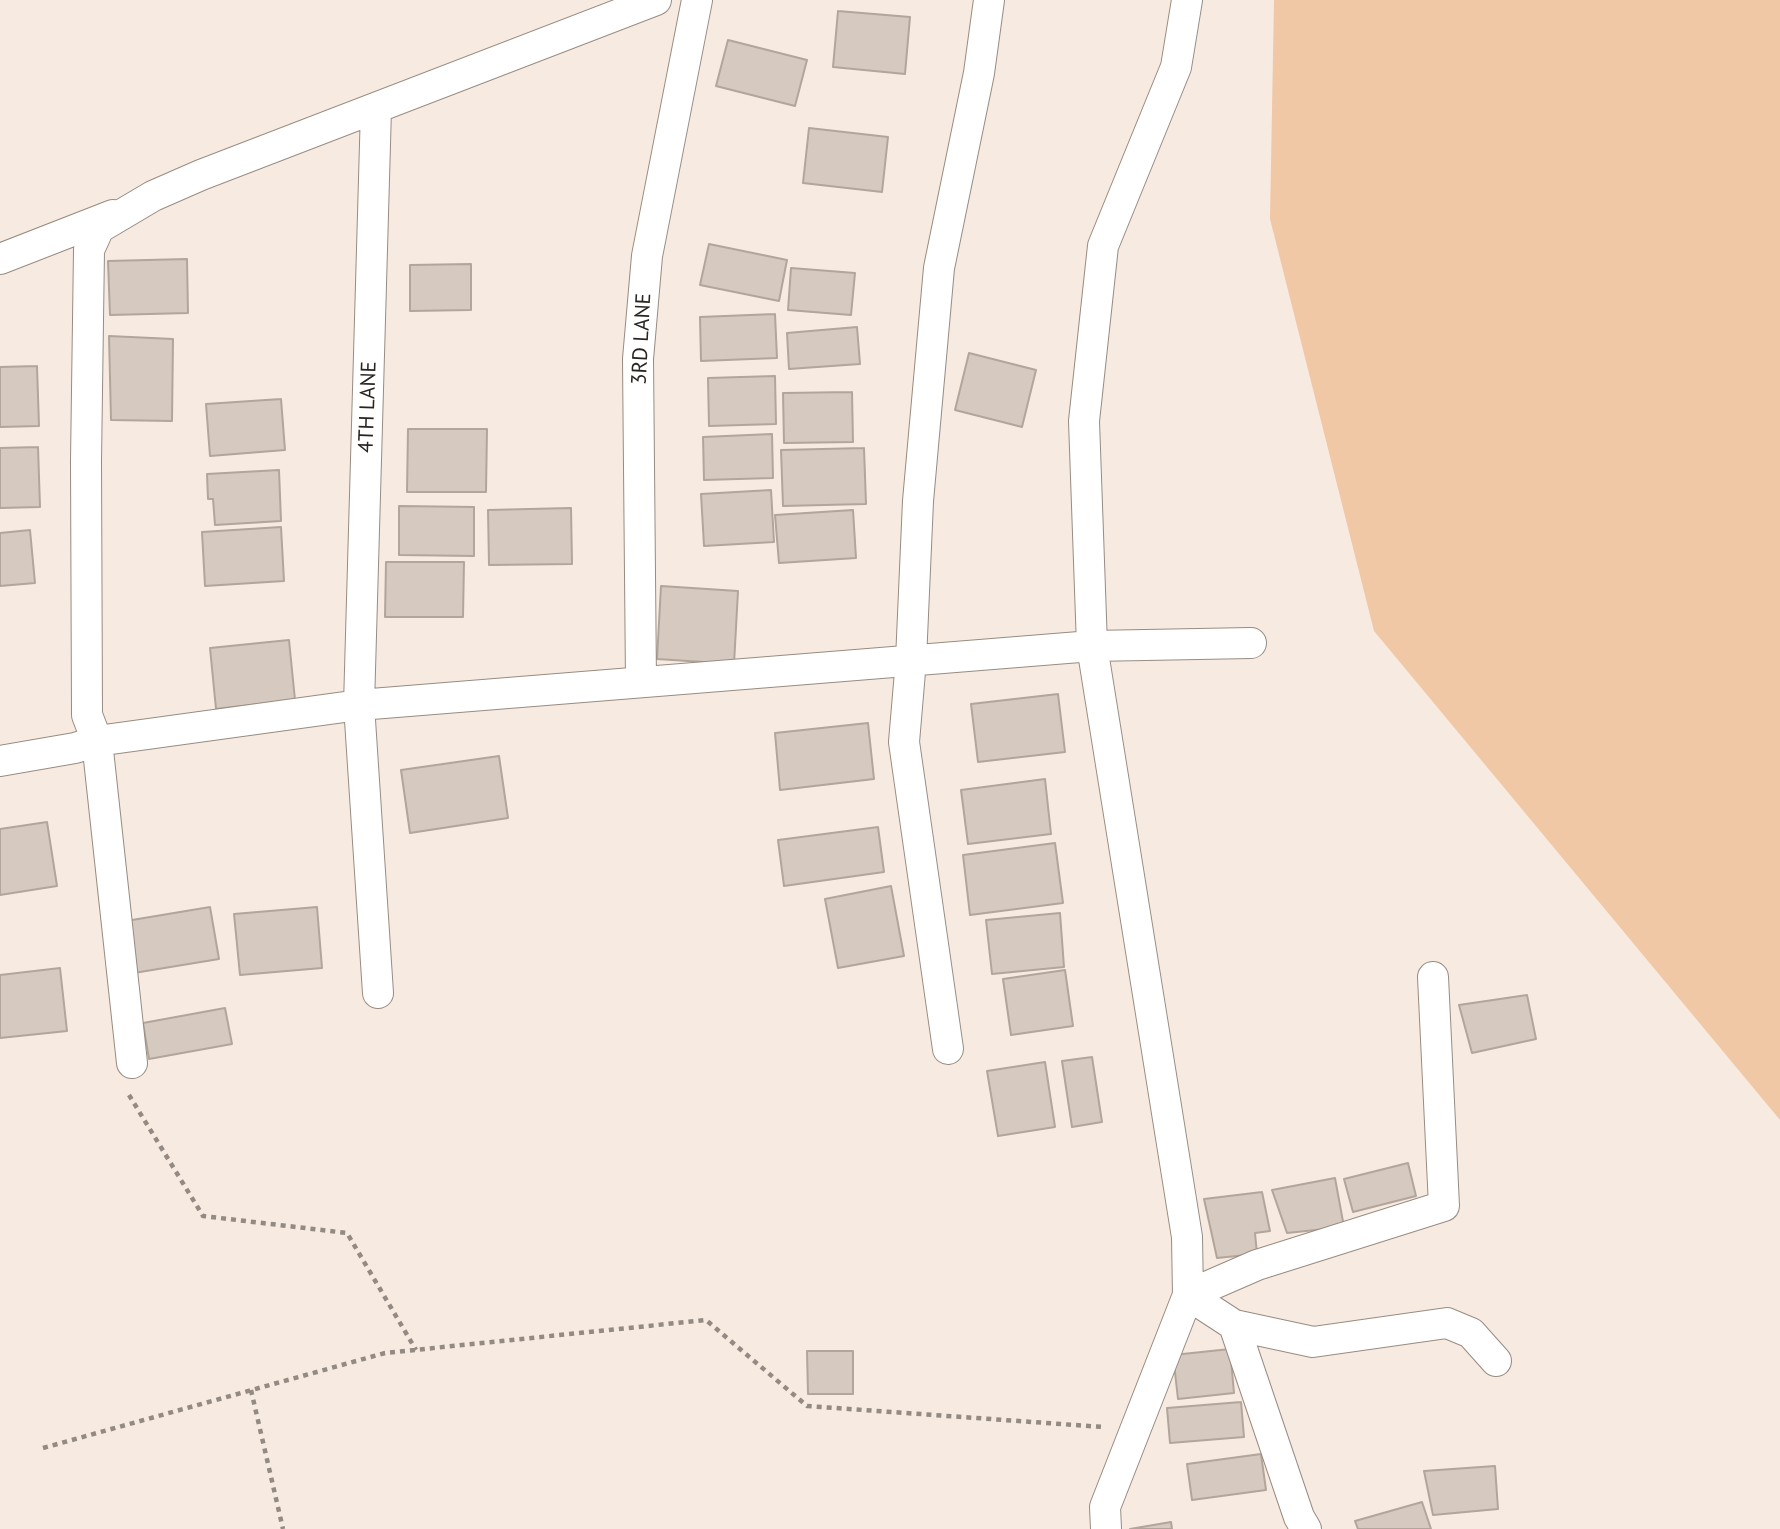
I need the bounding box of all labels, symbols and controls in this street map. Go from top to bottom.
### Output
street label: 3RD LANE [627,292,657,386]
street label: 4TH LANE [354,361,382,453]

